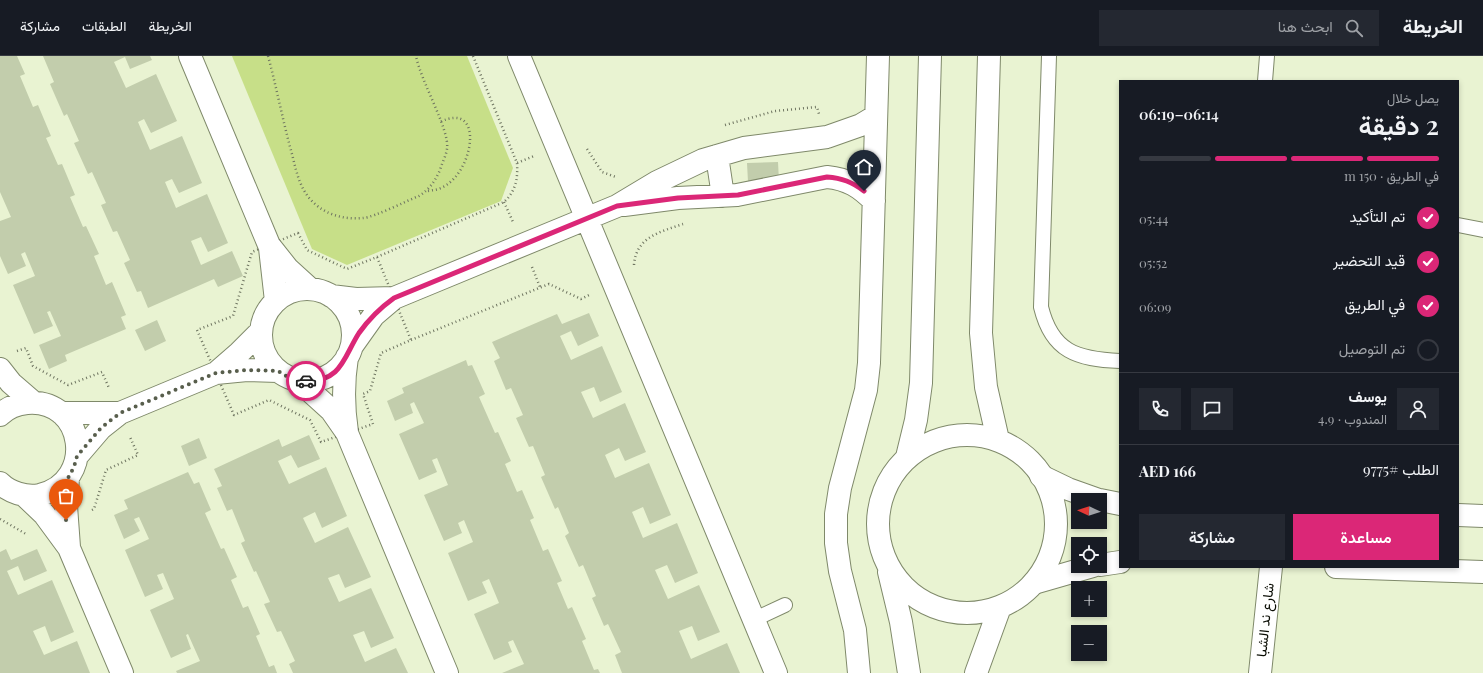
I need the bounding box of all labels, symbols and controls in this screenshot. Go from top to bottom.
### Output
search box [1099,10,1379,46]
text: الخريطة [1403,12,1463,38]
text: مشاركة [20,16,60,35]
text: الطبقات [82,16,126,35]
text: الخريطة [148,16,192,35]
text: ابحث هنا [1278,16,1333,36]
icon: search [1343,17,1365,39]
text: يصل خلال [1387,89,1439,106]
text: 06:14–06:19 [1139,104,1219,124]
text: 2 دقيقة [1359,107,1439,142]
pin [847,150,881,191]
icon: home [853,156,875,178]
text: في الطريق · 150 m [1344,167,1439,184]
text: تم التأكيد [1350,206,1405,226]
icon: check [1417,207,1439,229]
text: 05:44 [1139,210,1169,227]
text: قيد التحضير [1333,250,1405,270]
icon: check [1417,251,1439,273]
text: 05:52 [1139,254,1167,271]
text: في الطريق [1345,294,1405,314]
icon: check [1417,295,1439,317]
text: 06:09 [1139,298,1171,315]
text: تم التوصيل [1339,338,1405,358]
courier [286,361,326,401]
icon: car [295,370,317,392]
text: يوسف [1349,386,1387,406]
button: phone [1139,388,1181,430]
button: chat [1191,388,1233,430]
button: person [1397,388,1439,430]
text: المندوب · 4.9 [1318,410,1387,427]
text: الطلب #9775 [1363,459,1439,479]
text: AED 166 [1139,461,1196,481]
pin [49,479,83,520]
icon: bag [55,485,77,507]
north arrow [1071,493,1107,529]
map controls [1071,493,1107,661]
button: مشاركة [1139,514,1285,560]
button: مساعدة [1293,514,1439,560]
button: locate [1071,537,1107,573]
button: + [1071,581,1107,617]
street label: شارع ند الشبا [1251,582,1280,658]
button: − [1071,625,1107,661]

